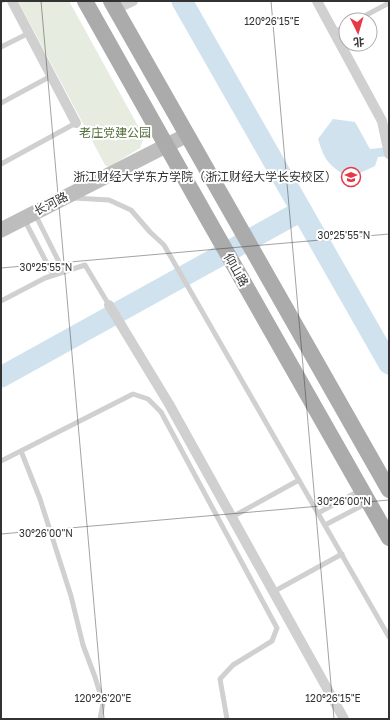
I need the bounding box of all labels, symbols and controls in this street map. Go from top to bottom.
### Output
north arrow [338,12,378,52]
text: 120°26'15"E [244,15,300,27]
text: 北 [353,36,365,49]
park label: 老庄党建公园 [79,125,151,140]
school or university icon: 浙江财经大学东方学院（浙江财经大学长安校区） [340,166,362,188]
place label: 浙江财经大学东方学院（浙江财经大学长安校区） [73,169,337,184]
street label: 长河路 [31,189,70,218]
text: 30°25'55"N [318,229,370,241]
street label: 仰山路 [221,250,252,289]
text: 30°25'55"N [20,261,72,273]
text: 30°26'00"N [317,495,371,507]
text: 30°26'00"N [19,527,73,539]
text: 120°26'20"E [75,692,131,704]
text: 120°26'15"E [305,692,361,704]

